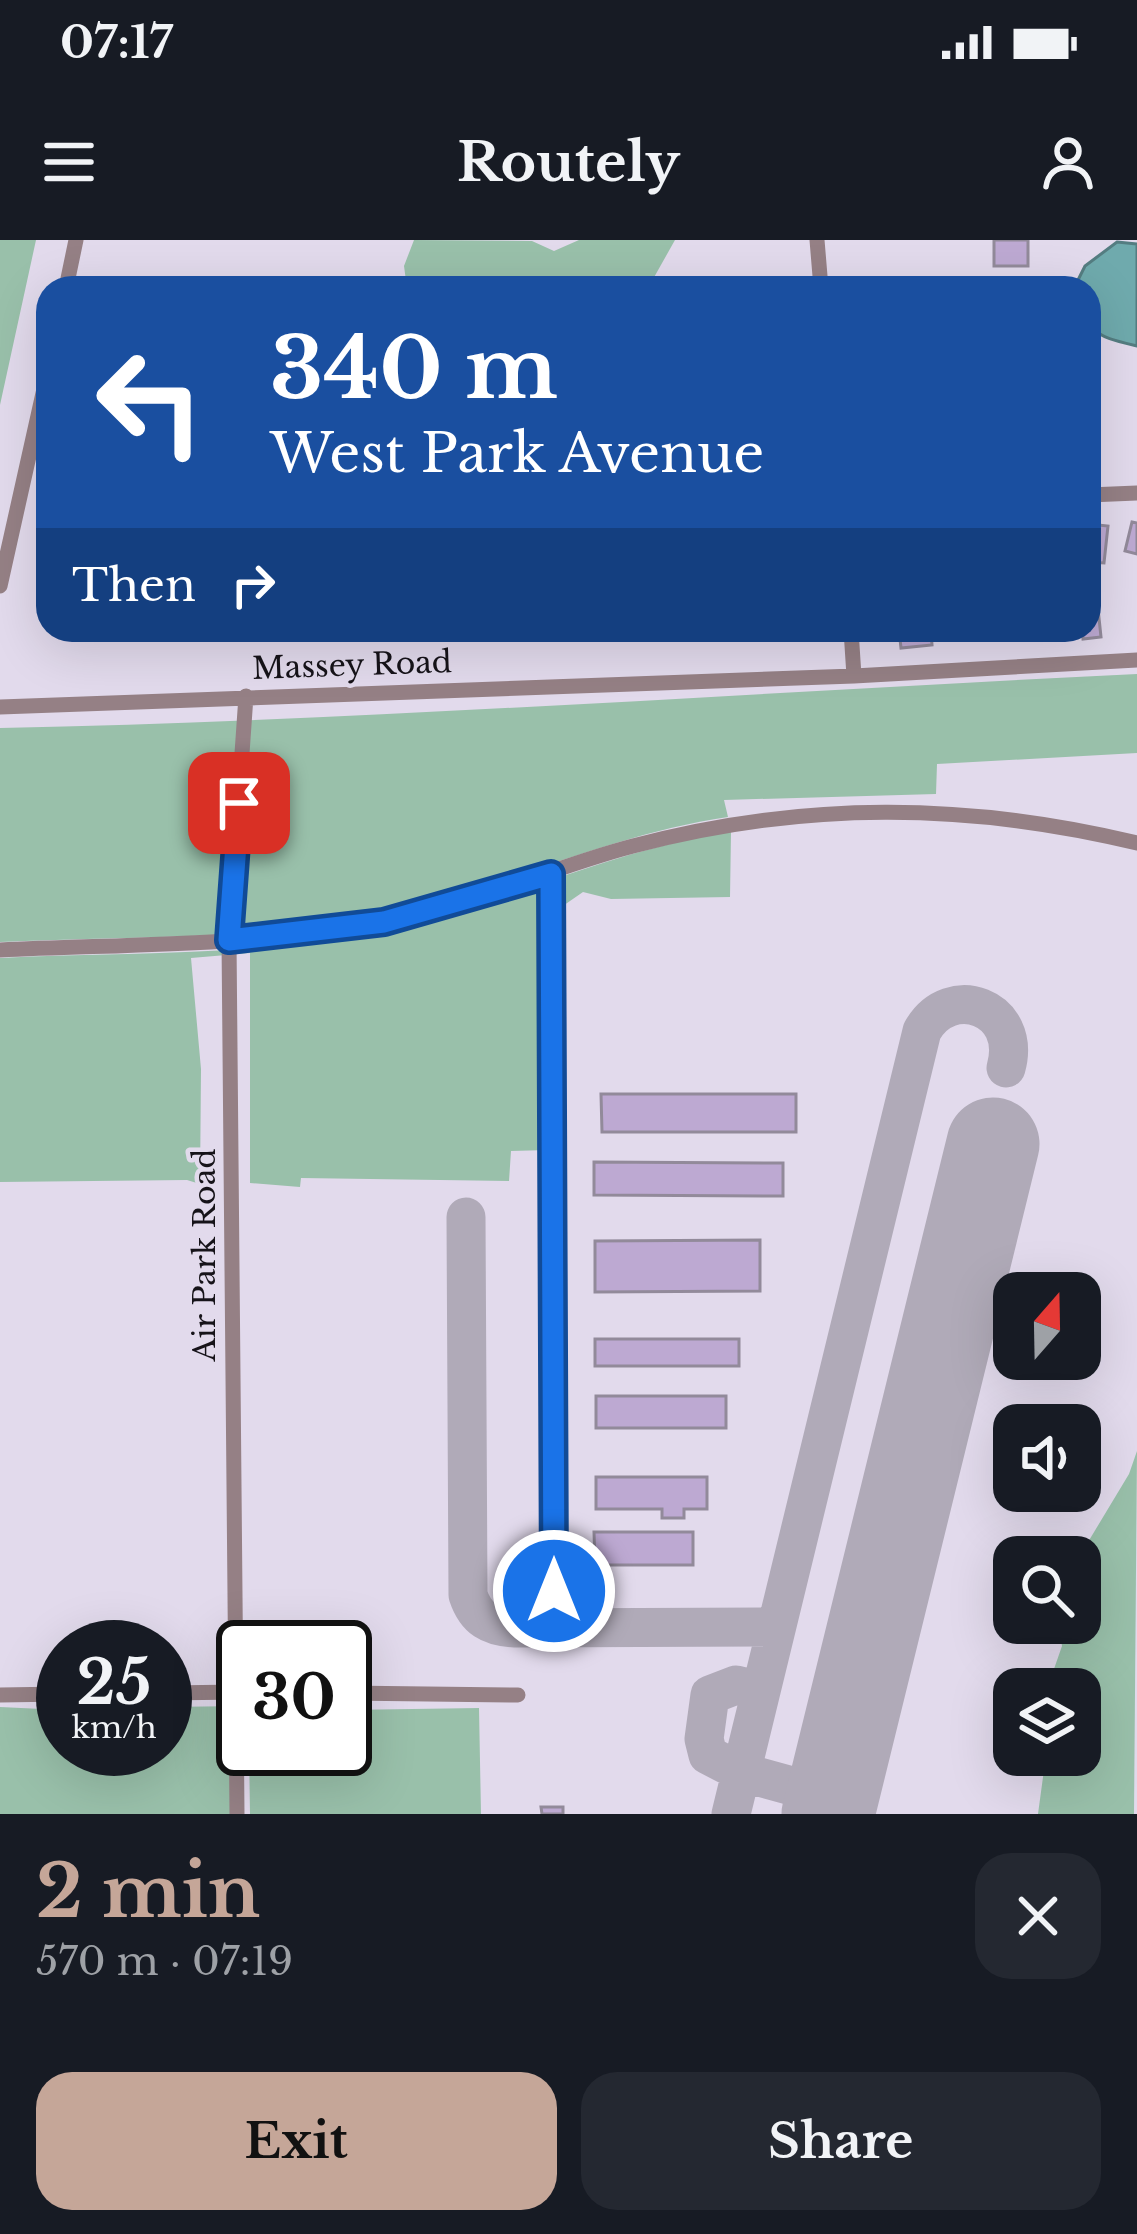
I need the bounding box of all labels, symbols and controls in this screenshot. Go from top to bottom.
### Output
text: 07:17 [60,14,173,70]
icon: menu [36,129,102,195]
text: Routely [457,129,680,196]
icon: person [1035,129,1101,195]
text: 340 m [270,317,558,421]
icon: left [72,324,228,480]
text: West Park Avenue [270,420,764,487]
icon: right [220,552,286,618]
text: Then [72,557,196,613]
street label: Massey Road [251,643,453,687]
pin [188,752,290,854]
icon: arrive [206,770,272,836]
street label: Air Park Road [186,1148,223,1363]
north arrow [993,1272,1101,1380]
map controls [993,1272,1101,1776]
button: sound [993,1404,1101,1512]
position arrow [491,1528,617,1654]
button: search [993,1536,1101,1644]
speed limit sign: 30 [216,1620,372,1776]
text: 25 [77,1646,151,1720]
button: layers [993,1668,1101,1776]
text: km/h [71,1709,157,1746]
text: 2 min [36,1847,260,1936]
button: close [975,1853,1101,1979]
text: 570 m · 07:19 [36,1937,293,1986]
button: Exit [36,2072,557,2210]
button: Share [581,2072,1101,2210]

